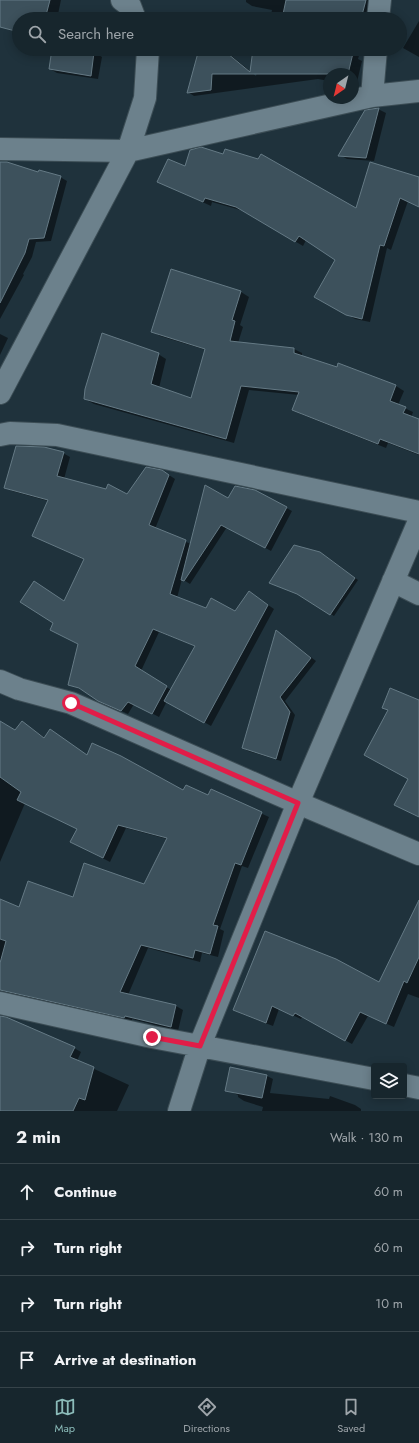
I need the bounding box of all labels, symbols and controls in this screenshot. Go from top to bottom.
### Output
search box [12,12,407,56]
icon: search [26,23,48,45]
text: Search here [58,23,134,45]
north arrow [323,68,359,104]
route start [62,694,80,712]
route end [143,1028,161,1046]
map controls [371,1063,407,1099]
button: layers [371,1063,407,1099]
text: 2 min [16,1125,61,1149]
text: Walk · 130 m [330,1128,403,1147]
icon: ahead [16,1181,38,1203]
text: Continue [54,1181,117,1203]
text: 60 m [374,1182,403,1201]
icon: right [16,1237,38,1259]
text: Turn right [54,1237,122,1259]
text: 60 m [374,1238,403,1257]
icon: right [16,1293,38,1315]
text: Turn right [54,1293,122,1315]
text: 10 m [375,1294,403,1313]
icon: arrive [16,1349,38,1371]
text: Arrive at destination [54,1349,196,1371]
tab: Map [54,1396,76,1436]
tab: Directions [183,1396,230,1436]
tab: Saved [337,1396,365,1436]

